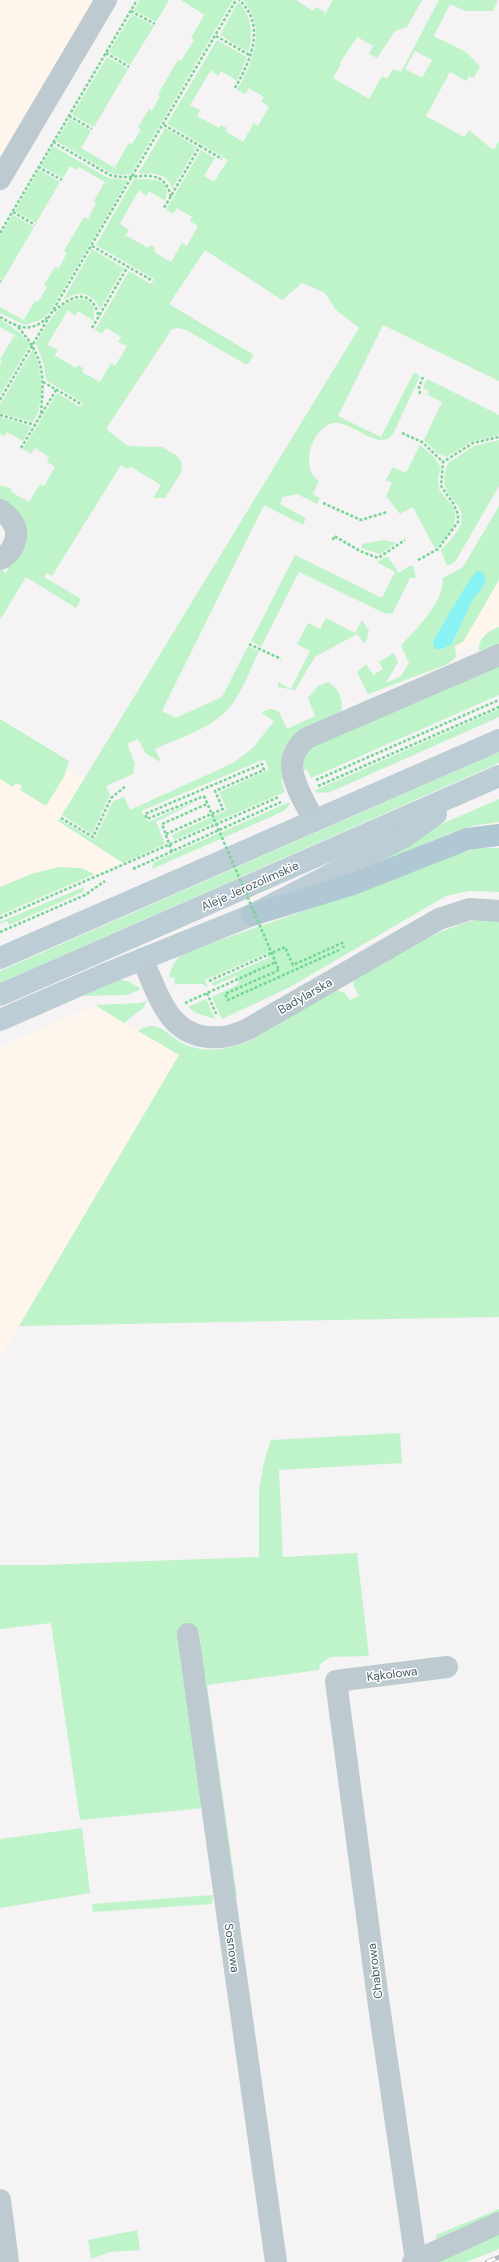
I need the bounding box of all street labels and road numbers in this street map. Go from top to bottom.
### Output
street label: Aleje Jerozolimskie [199,857,301,915]
street label: Badylarska [275,974,335,1018]
street label: Kąkolowa [366,1663,418,1685]
street label: Sosnowa [221,1922,243,1974]
street label: Chabrowa [364,1942,386,2000]

